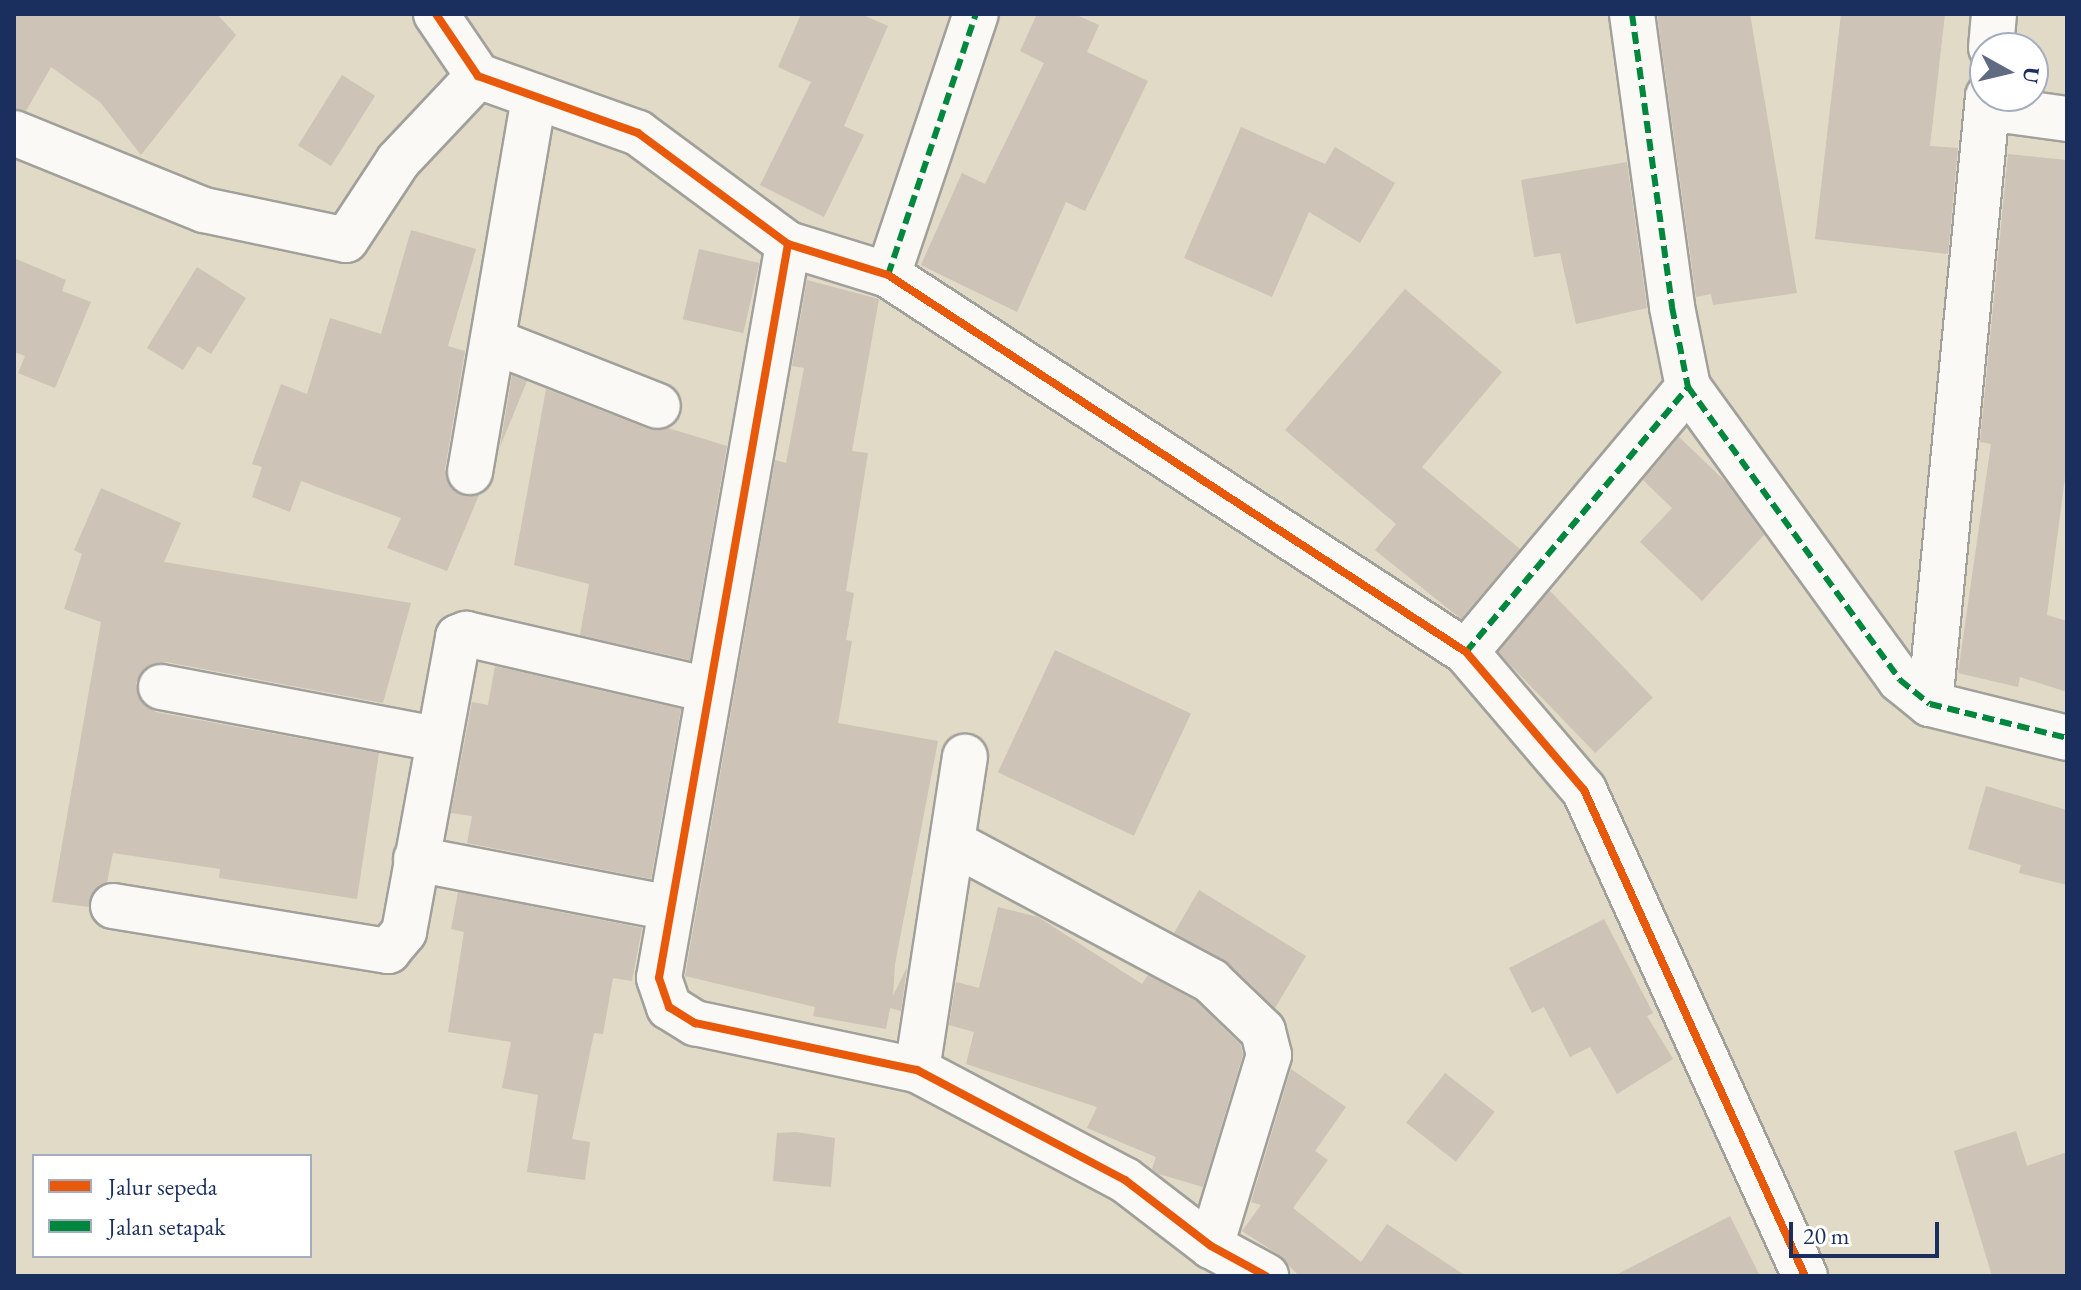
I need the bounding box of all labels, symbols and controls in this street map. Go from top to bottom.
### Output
north arrow [1969,32,2049,112]
text: U [2016,65,2047,85]
legend [32,1154,312,1258]
text: Jalur sepeda [108,1171,217,1202]
scale bar [1793,1206,1943,1256]
text: Jalan setapak [108,1211,226,1242]
text: 20 m [1803,1220,1850,1251]

